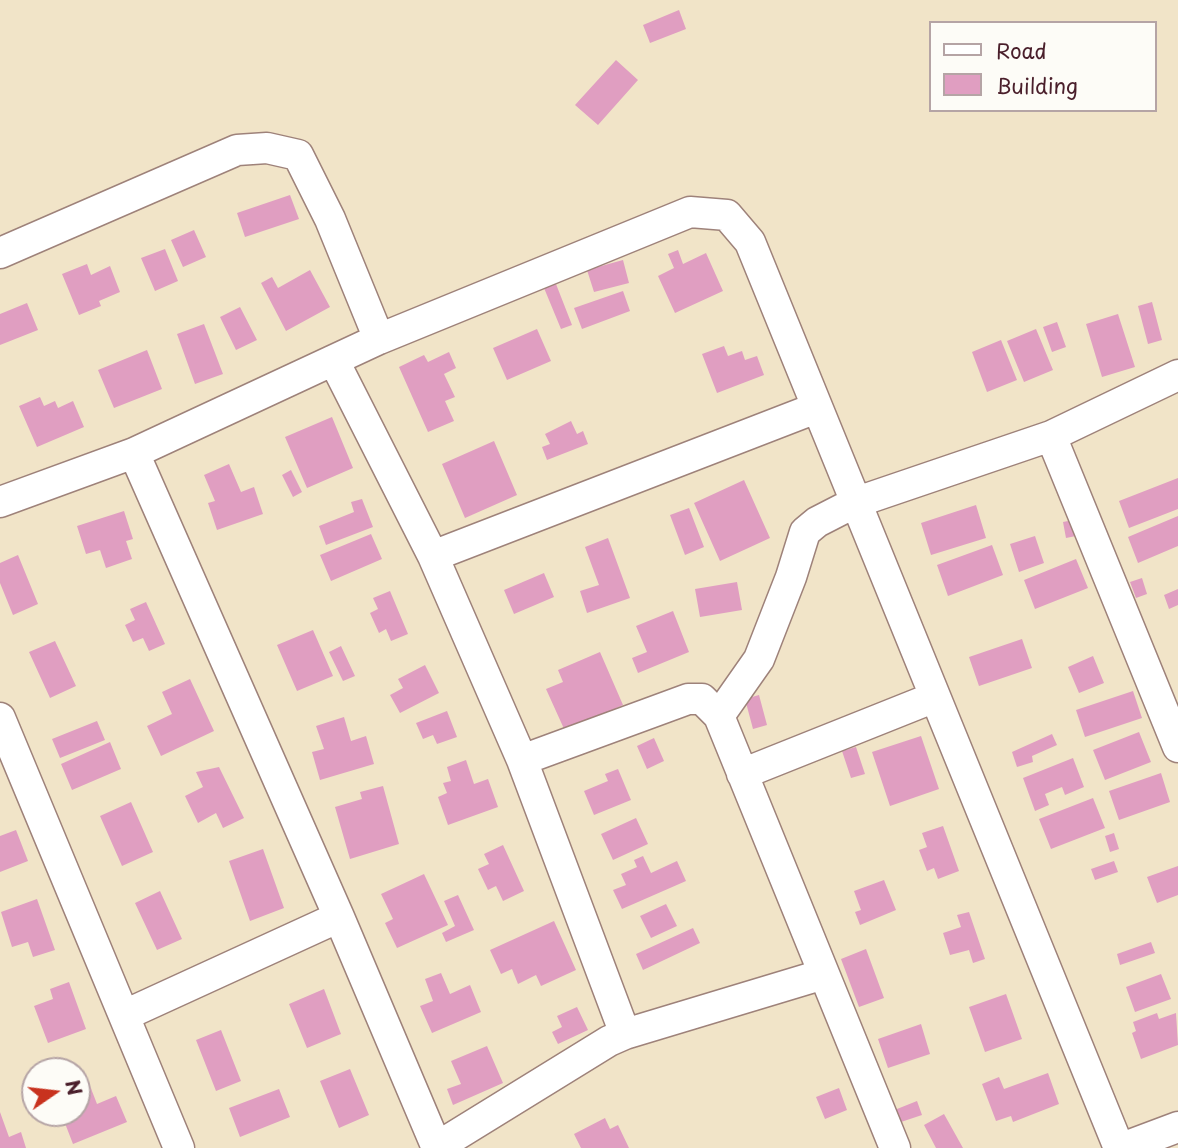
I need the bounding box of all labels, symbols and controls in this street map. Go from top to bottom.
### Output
legend [930,21,1157,112]
text: Road [996,34,1047,66]
text: Building [996,69,1078,101]
north arrow [21,1057,91,1127]
text: N [59,1077,90,1098]

